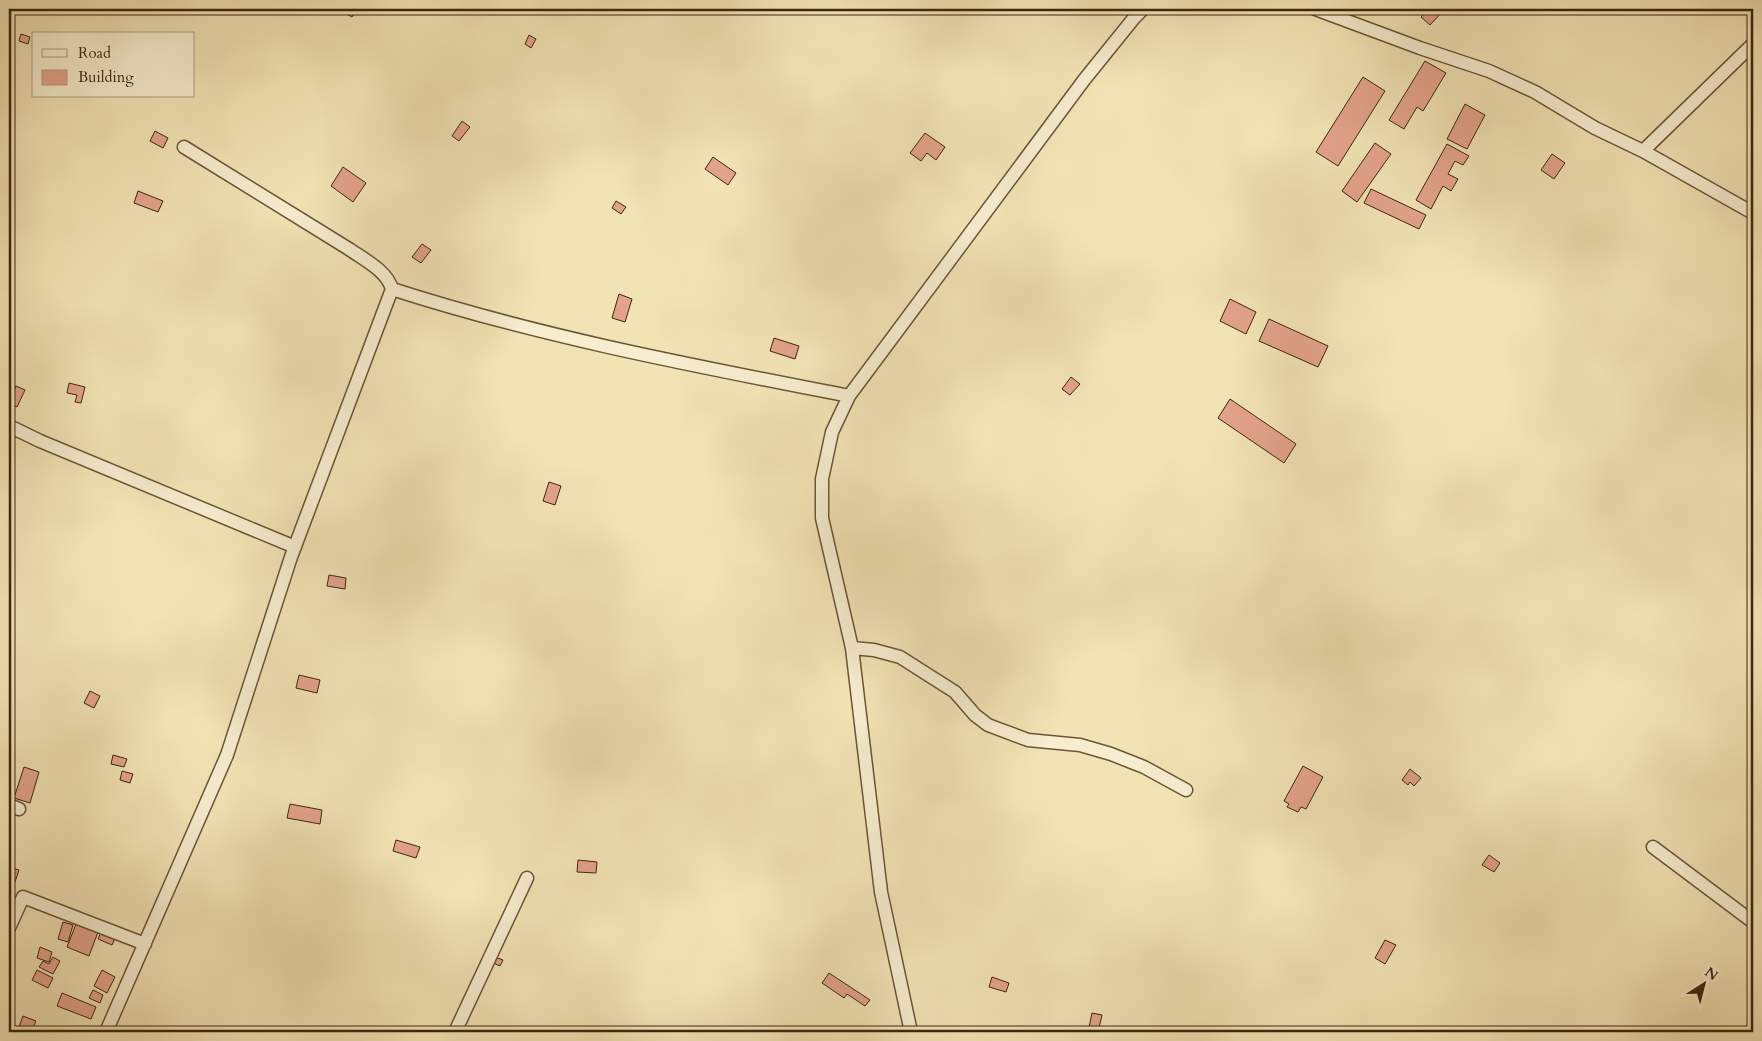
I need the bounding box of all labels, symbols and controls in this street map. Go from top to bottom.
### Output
legend [32,32,195,98]
text: Road [78,43,111,63]
text: Building [78,67,134,87]
north arrow [1680,958,1730,1008]
text: N [1701,963,1722,985]

